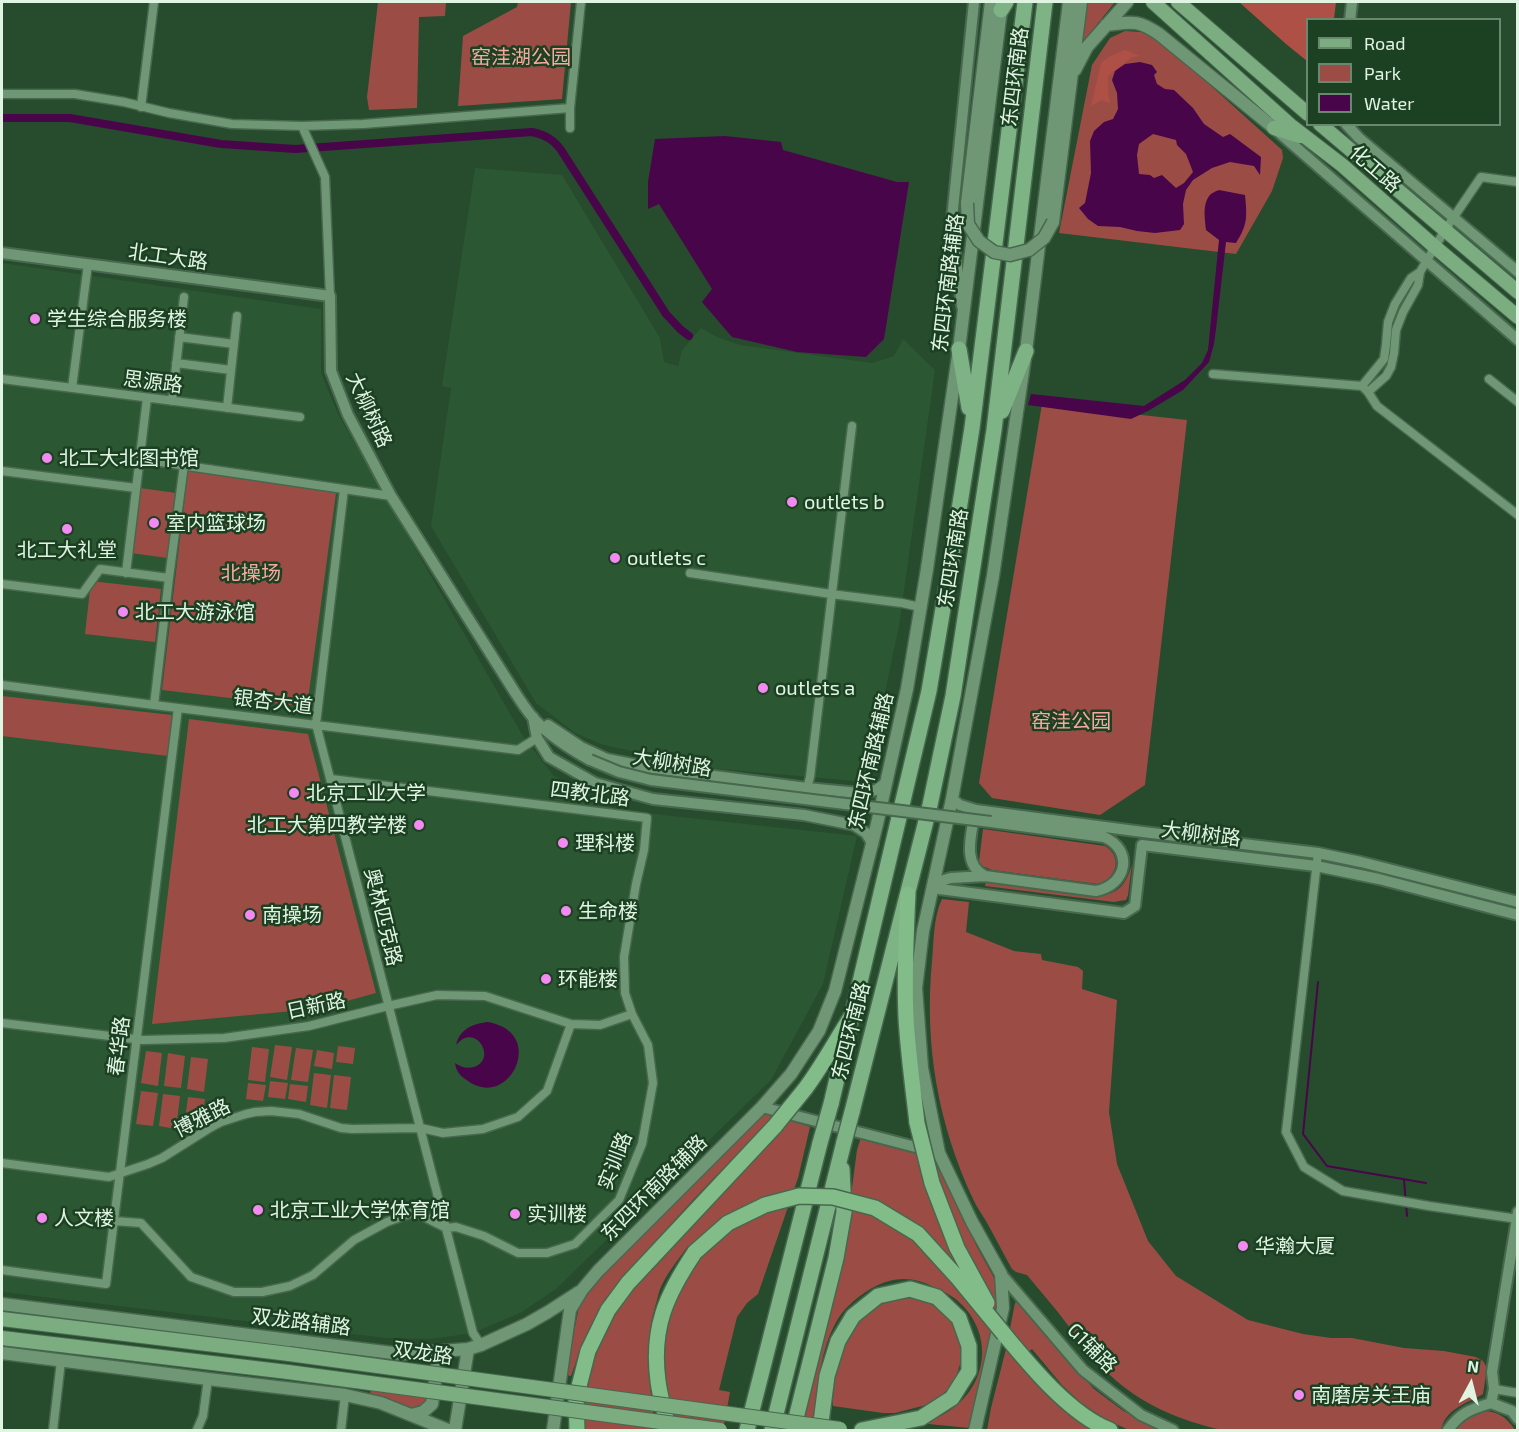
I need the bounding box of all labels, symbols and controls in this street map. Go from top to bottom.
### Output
legend [1306,18,1501,126]
street label: 东四环南路 [997,26,1033,128]
text: Road [1364,32,1405,54]
park label: 窑洼湖公园 [471,45,571,69]
text: Park [1364,62,1401,84]
text: Water [1364,92,1414,114]
street label: 化工路 [1344,140,1406,198]
street label: 东四环南路辅路 [928,212,968,354]
street label: 北工大路 [127,240,209,274]
place label: 学生综合服务楼 [47,307,187,331]
marker: 学生综合服务楼 [28,312,42,326]
street label: 思源路 [122,366,184,398]
street label: 大柳树路 [341,369,397,451]
place label: 北工大北图书馆 [59,446,199,470]
marker: 北工大北图书馆 [40,451,54,465]
place label: outlets b [804,490,885,514]
marker: outlets b [785,495,799,509]
street label: 东四环南路 [933,507,973,609]
place label: 室内篮球场 [166,511,266,535]
marker: 室内篮球场 [147,516,161,530]
marker: 北工大礼堂 [60,522,74,536]
place label: 北工大礼堂 [17,538,117,562]
place label: outlets c [627,546,706,570]
marker: outlets c [608,551,622,565]
park label: 北操场 [221,561,281,585]
place label: 北工大游泳馆 [135,600,255,624]
marker: 北工大游泳馆 [116,605,130,619]
place label: outlets a [775,676,855,700]
marker: outlets a [756,681,770,695]
street label: 银杏大道 [232,685,314,719]
street label: 东四环南路辅路 [844,690,898,832]
park label: 窑洼公园 [1031,709,1111,733]
street label: 大柳树路 [631,745,713,781]
street label: 四教北路 [549,777,631,811]
place label: 北京工业大学 [306,781,426,805]
marker: 北京工业大学 [287,786,301,800]
place label: 北工大第四教学楼 [247,813,407,837]
street label: 大柳树路 [1160,817,1242,851]
marker: 北工大第四教学楼 [412,818,426,832]
place label: 理科楼 [575,831,635,855]
marker: 理科楼 [556,836,570,850]
street label: 奥林匹克路 [359,866,407,968]
place label: 生命楼 [578,899,638,923]
place label: 南操场 [262,903,322,927]
marker: 生命楼 [559,904,573,918]
marker: 南操场 [243,908,257,922]
place label: 环能楼 [558,967,618,991]
marker: 环能楼 [539,972,553,986]
street label: 东四环南路 [827,980,875,1082]
street label: 日新路 [284,988,348,1024]
street label: 春华路 [103,1015,135,1077]
street label: 博雅路 [170,1094,234,1142]
street label: 实训路 [593,1129,637,1193]
street label: 东四环南路辅路 [596,1130,712,1246]
place label: 北京工业大学体育馆 [270,1198,450,1222]
place label: 实训楼 [527,1202,587,1226]
marker: 北京工业大学体育馆 [251,1203,265,1217]
place label: 人文楼 [54,1206,114,1230]
marker: 实训楼 [508,1207,522,1221]
marker: 人文楼 [35,1211,49,1225]
place label: 华瀚大厦 [1255,1234,1335,1258]
marker: 华瀚大厦 [1236,1239,1250,1253]
street label: 双龙路辅路 [250,1304,352,1340]
street label: G1辅路 [1062,1318,1122,1378]
street label: 双龙路 [392,1337,454,1369]
north arrow [1441,1354,1501,1414]
text: N [1466,1356,1480,1376]
place label: 南磨房关王庙 [1311,1383,1431,1407]
marker: 南磨房关王庙 [1292,1388,1306,1402]

